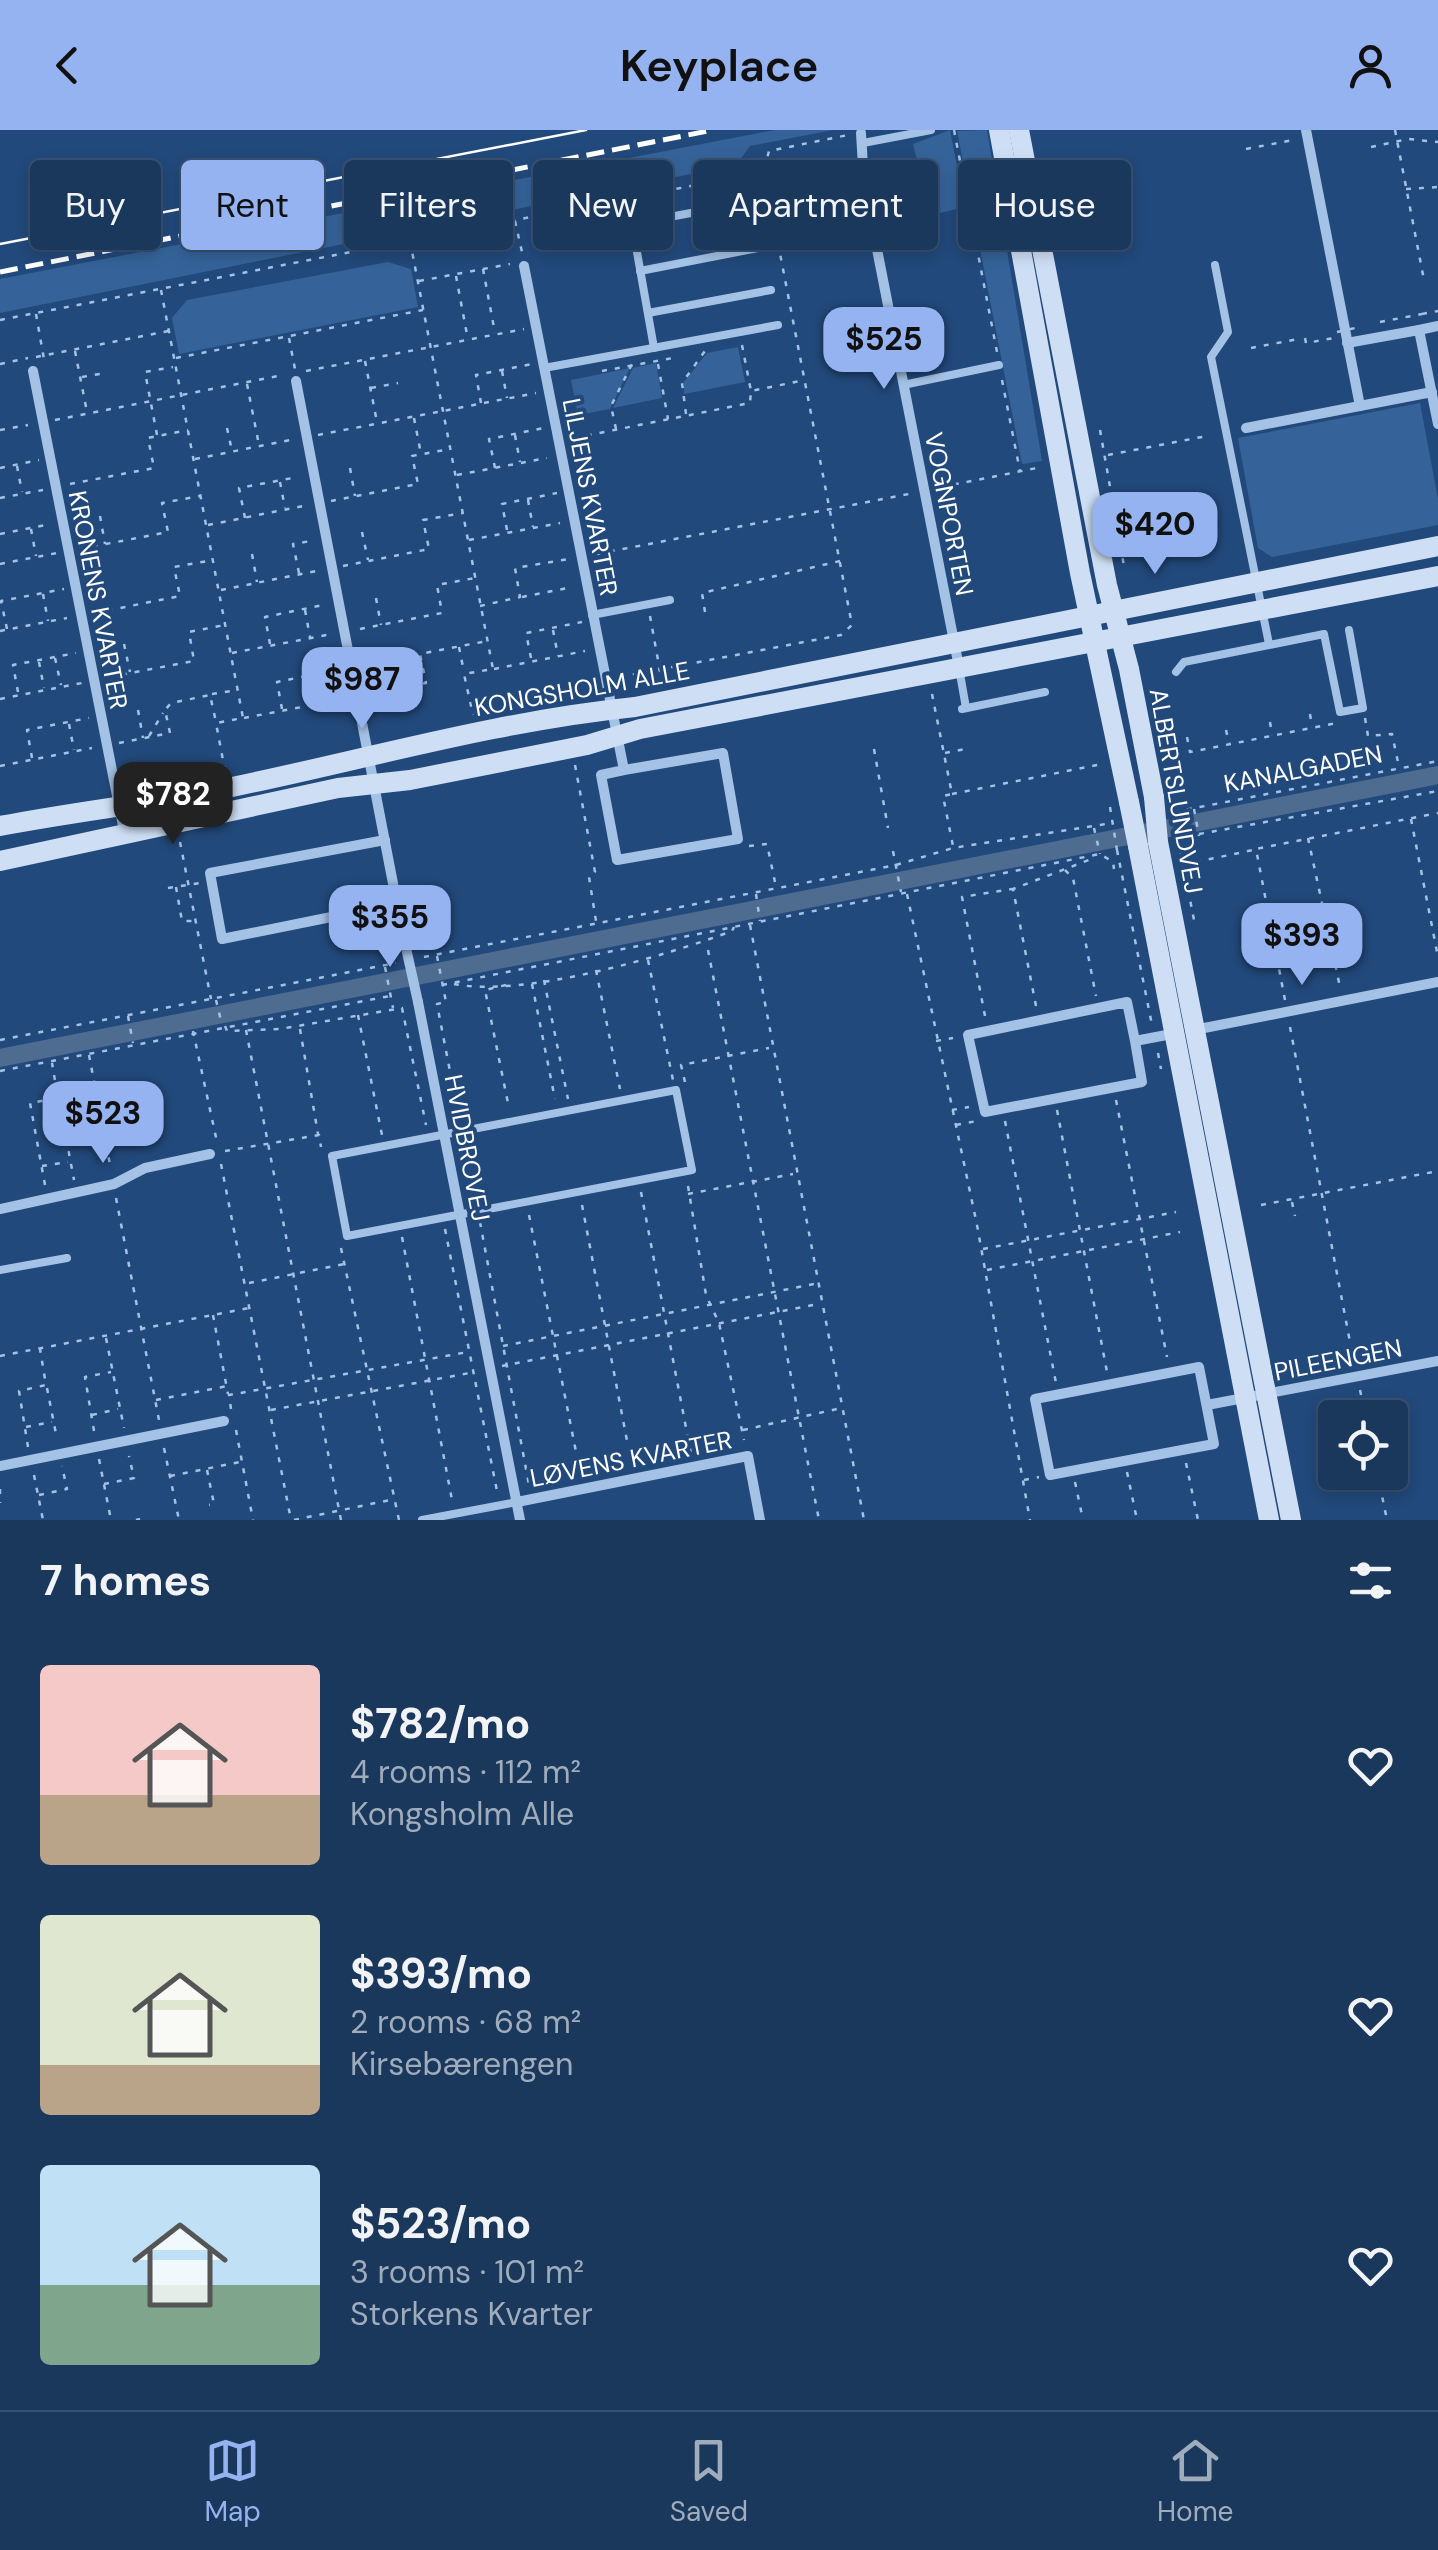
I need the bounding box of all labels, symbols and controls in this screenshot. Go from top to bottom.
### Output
text: Keyplace [620,36,818,95]
icon: back [40,38,95,93]
icon: person [1343,38,1398,93]
chip: Buy [30,160,161,250]
chip: Rent [181,160,324,250]
chip: Filters [344,160,513,250]
chip: New [533,160,673,250]
chip: Apartment [693,160,938,250]
chip: House [958,160,1131,250]
pin: $525 [825,307,943,392]
text: $525 [845,318,923,360]
street label: LILJENS KVARTER [555,395,625,599]
street label: VOGNPORTEN [917,429,981,599]
street label: KRONENS KVARTER [61,488,135,712]
pin: $420 [1096,492,1214,577]
text: $420 [1115,503,1196,545]
pin: $987 [303,647,421,732]
street label: KONGSHOLM ALLE [472,654,692,724]
text: $987 [324,658,400,700]
street label: ALBERTSLUNDVEJ [1142,686,1210,896]
street label: KANALGADEN [1221,737,1385,801]
pin: $782 [114,762,232,847]
text: $782 [136,773,210,815]
pin: $355 [331,885,449,970]
text: $355 [351,896,429,938]
pin: $393 [1243,903,1361,988]
text: $393 [1263,914,1341,956]
street label: HVIDBROVEJ [437,1072,497,1224]
pin: $523 [44,1081,162,1166]
text: $523 [65,1092,141,1134]
street label: PILEENGEN [1271,1331,1405,1389]
map controls [1318,1400,1408,1490]
button: locate [1318,1400,1408,1490]
street label: LØVENS KVARTER [527,1423,735,1495]
text: 7 homes [40,1553,211,1608]
icon: filters [1343,1553,1398,1608]
text: $782/mo [350,1696,530,1751]
icon: home [120,1705,240,1825]
icon: heart [1343,1738,1398,1793]
text: 4 rooms · 112 m² [350,1751,581,1793]
text: Kongsholm Alle [350,1793,574,1835]
text: $393/mo [350,1946,532,2001]
icon: home [120,1955,240,2075]
icon: heart [1343,1988,1398,2043]
text: 2 rooms · 68 m² [350,2001,581,2043]
text: Kirsebærengen [350,2043,573,2085]
text: $523/mo [350,2196,531,2251]
icon: home [120,2205,240,2325]
icon: heart [1343,2238,1398,2293]
text: 3 rooms · 101 m² [350,2251,584,2293]
text: Storkens Kvarter [350,2293,593,2335]
tab: Map [204,2433,261,2530]
tab: Saved [670,2433,748,2530]
tab: Home [1157,2433,1234,2530]

